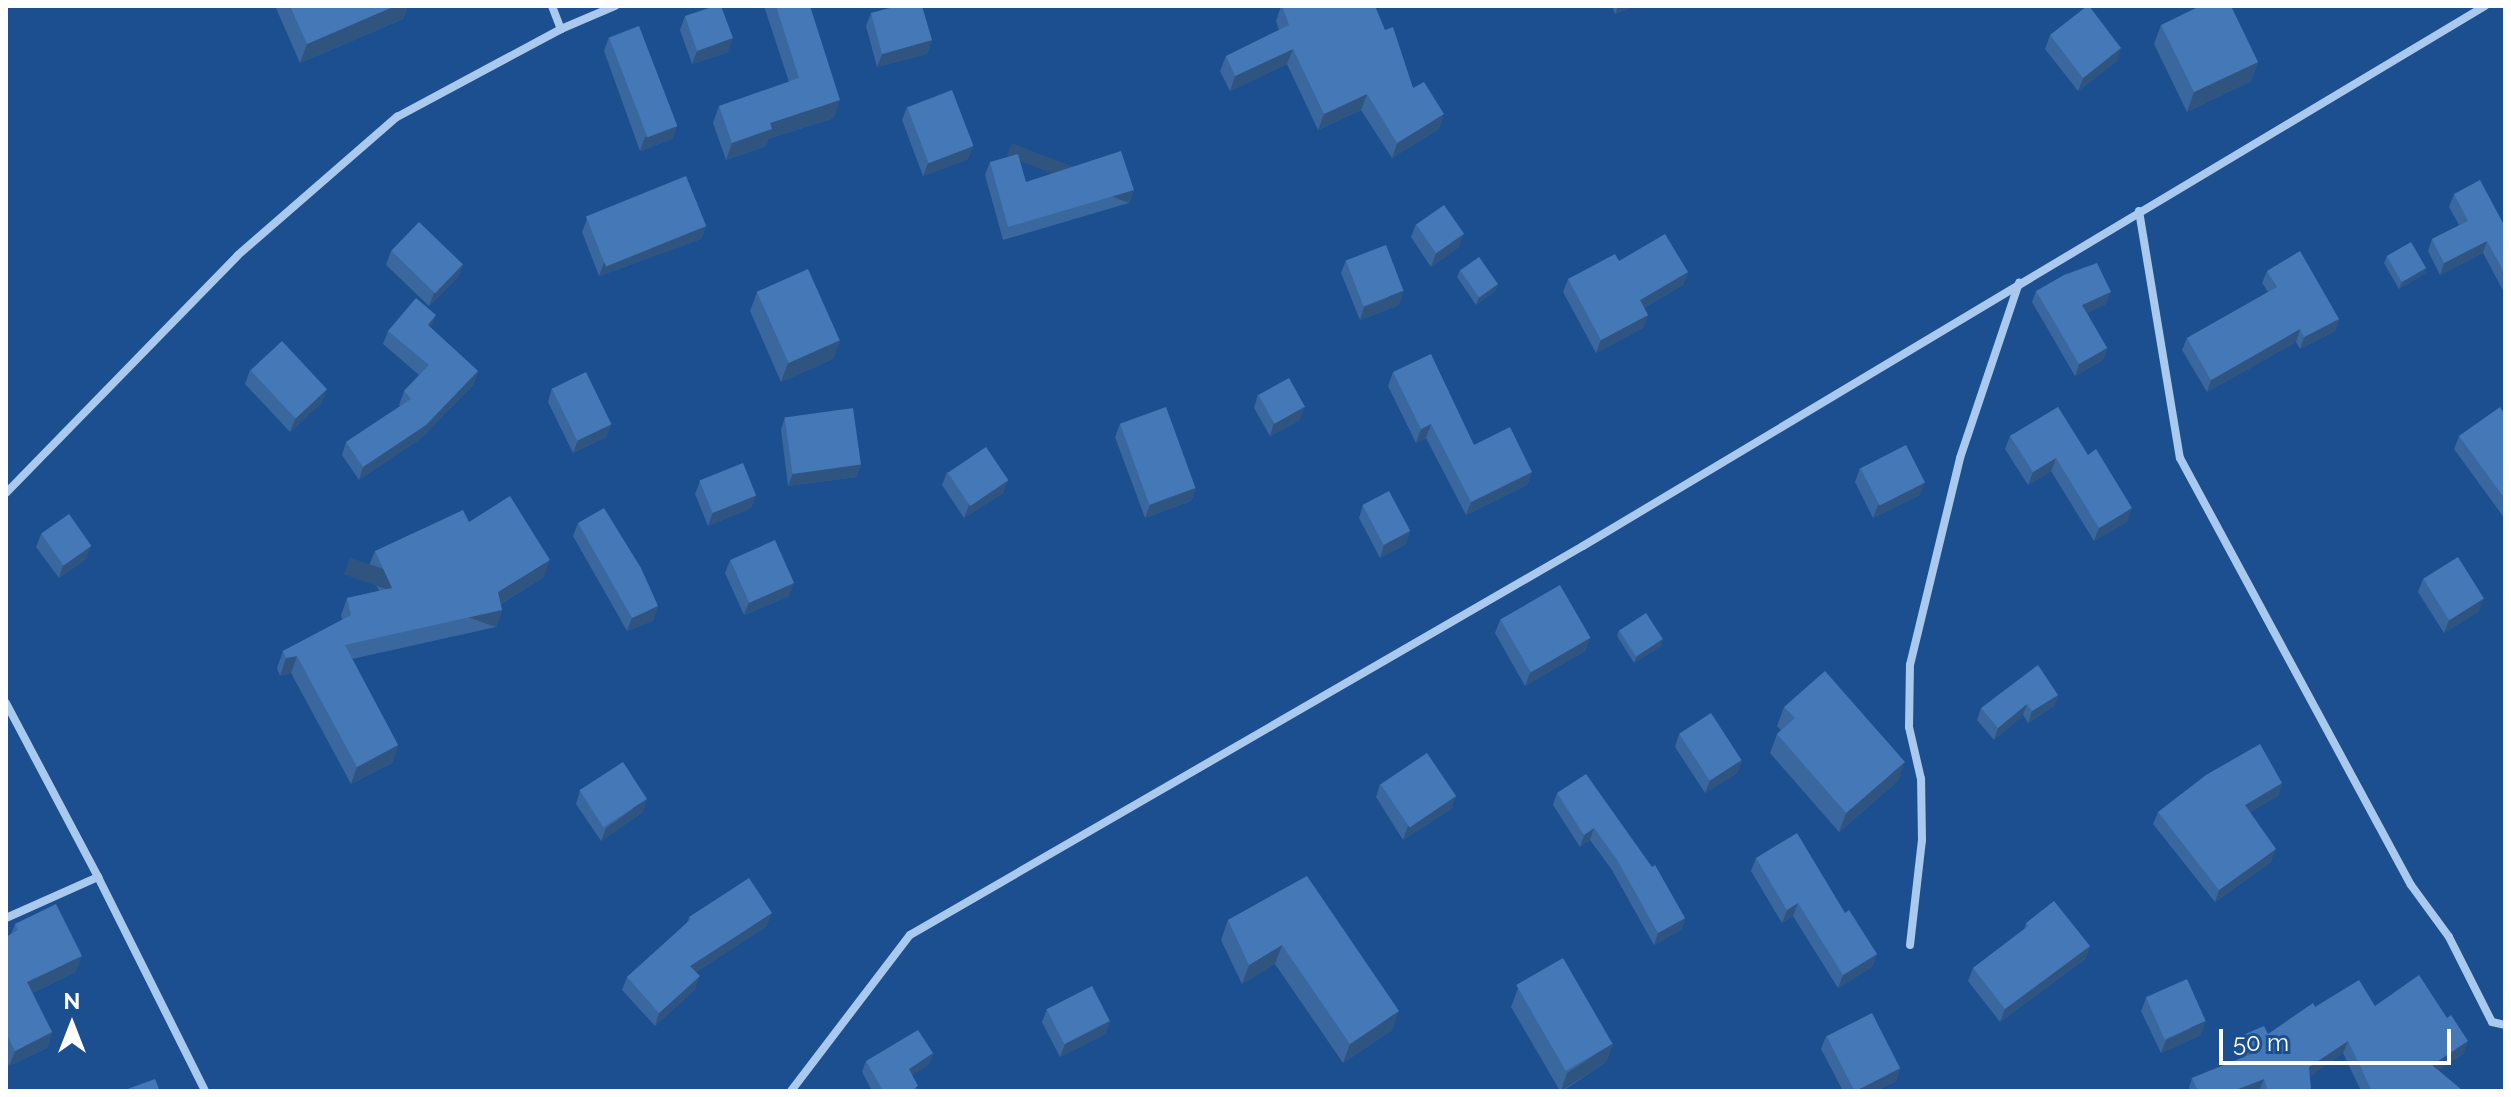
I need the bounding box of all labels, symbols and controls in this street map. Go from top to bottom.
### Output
north arrow [32,985,112,1065]
text: N [64,988,80,1014]
scale bar [2223,1013,2455,1063]
text: 50 m [2233,1028,2289,1057]

